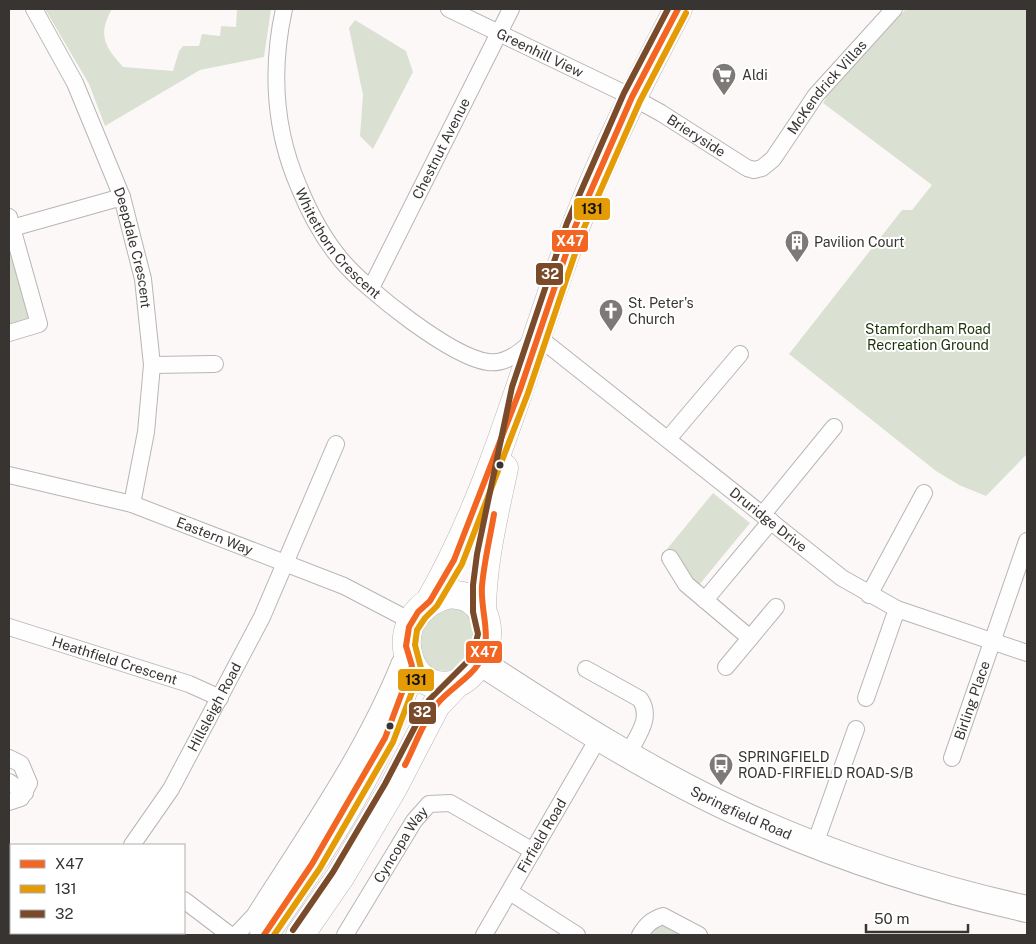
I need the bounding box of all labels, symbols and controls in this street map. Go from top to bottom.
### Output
street label: Greenhill View [494,25,586,80]
street label: McKendrick Villas [784,37,870,137]
supermarket icon: Aldi [711,62,737,96]
place label: Aldi [742,67,768,83]
street label: Chestnut Avenue [409,95,473,202]
street label: Brieryside [664,111,728,160]
street label: Deepdale Crescent [111,185,154,309]
street label: Whitethorn Crescent [292,186,384,302]
line badge: 131 [573,197,611,221]
text: 131 [581,201,603,217]
line badge: X47 [551,229,589,253]
building icon: Pavilion Court [784,229,810,263]
text: X47 [556,233,584,249]
place label: Pavilion Court [814,234,904,250]
line badge: 32 [535,262,564,286]
text: 32 [541,266,559,282]
place label: St. Peter's Church [628,295,694,327]
church icon: St. Peter's Church [598,298,624,332]
park label: Stamfordham Road Recreation Ground [865,321,991,353]
unlabelled marker [495,460,505,470]
street label: Druridge Drive [727,484,810,555]
street label: Eastern Way [174,514,256,558]
street label: Heathfield Crescent [50,633,179,688]
line badge: X47 [465,640,503,664]
text: X47 [470,644,498,660]
street label: Birling Place [951,659,993,742]
street label: Hillsleigh Road [184,660,244,754]
line badge: 131 [397,668,435,692]
text: 131 [405,672,427,688]
line badge: 32 [408,701,437,725]
text: 32 [413,704,431,720]
unlabelled marker [385,721,395,731]
place label: SPRINGFIELD ROAD-FIRFIELD ROAD-S/B [738,749,913,781]
bus stop icon: SPRINGFIELD ROAD-FIRFIELD ROAD-S/B [708,752,734,786]
street label: Springfield Road [688,783,794,843]
street label: Firfield Road [514,796,570,875]
street label: Cyncopa Way [370,803,431,886]
legend [10,844,185,934]
text: X47 [55,855,84,872]
text: 131 [55,880,77,897]
scale bar [866,902,968,934]
text: 32 [55,905,73,922]
text: 50 m [874,910,909,927]

